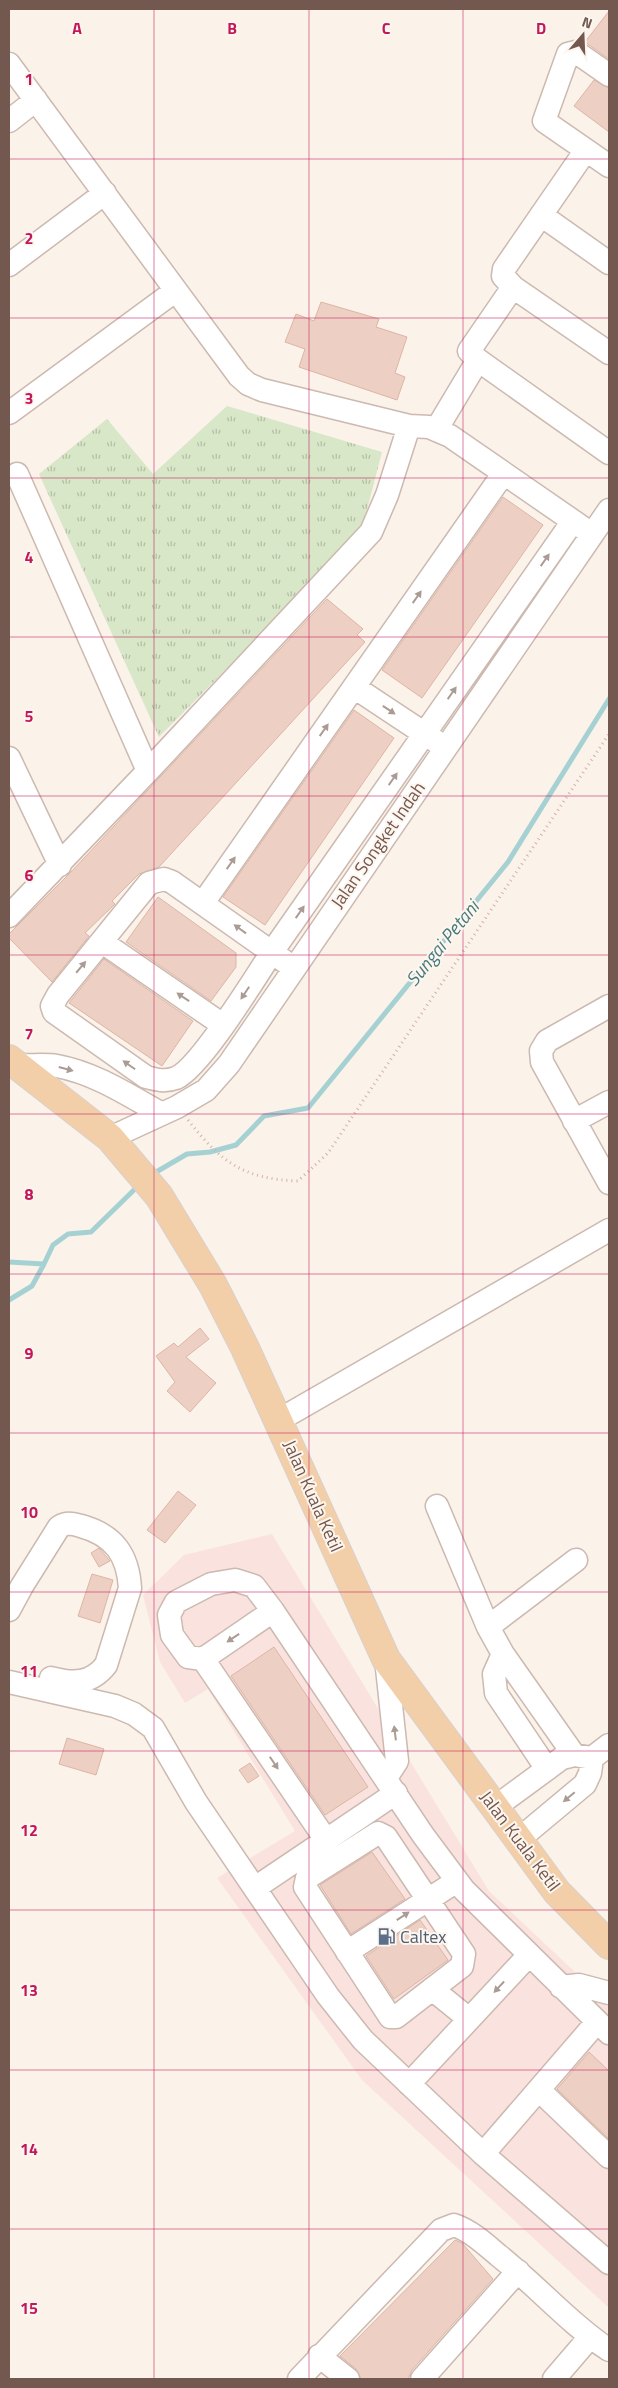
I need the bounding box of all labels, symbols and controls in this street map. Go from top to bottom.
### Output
north arrow [558,10,608,60]
text: N [579,11,595,34]
text: A [72,16,82,40]
text: B [227,16,237,40]
text: C [382,16,391,40]
text: D [536,16,546,40]
text: 1 [25,67,33,91]
text: 2 [25,226,33,250]
text: 3 [25,386,33,410]
text: 4 [25,545,34,569]
one-way arrow [540,553,550,567]
one-way arrow [412,590,422,604]
one-way arrow [447,687,457,700]
text: 5 [25,704,34,728]
one-way arrow [383,705,396,715]
one-way arrow [319,723,329,737]
one-way arrow [388,772,398,786]
street label: Jalan Songket Indah [324,776,431,914]
one-way arrow [226,856,236,870]
text: 6 [25,863,34,887]
water label: Sungai Petani [398,892,487,992]
one-way arrow [295,906,305,919]
one-way arrow [233,924,247,934]
one-way arrow [75,961,86,974]
one-way arrow [240,986,250,1000]
one-way arrow [176,992,190,1002]
text: 7 [25,1022,33,1046]
one-way arrow [122,1060,136,1070]
one-way arrow [59,1065,74,1073]
text: 8 [25,1182,34,1206]
text: 9 [25,1341,34,1365]
street label: Jalan Kuala Ketil [277,1435,350,1556]
text: 10 [20,1500,38,1524]
one-way arrow [226,1633,240,1643]
text: 11 [20,1659,38,1683]
one-way arrow [391,1725,399,1741]
one-way arrow [269,1757,278,1770]
street label: Jalan Kuala Ketil [473,1785,567,1897]
one-way arrow [562,1792,575,1803]
text: 12 [20,1818,38,1842]
one-way arrow [396,1911,409,1921]
place label: Caltex [400,1923,446,1950]
fuel station icon: Caltex [376,1927,396,1947]
text: 13 [20,1978,38,2002]
one-way arrow [493,1981,505,1993]
text: 14 [20,2137,38,2161]
text: 15 [20,2296,38,2320]

